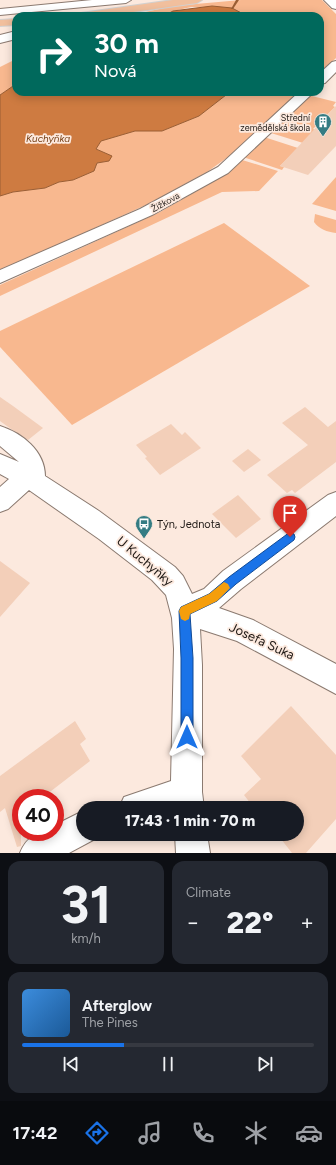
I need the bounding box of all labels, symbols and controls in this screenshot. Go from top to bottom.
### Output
text: 30 m [94,26,159,60]
icon: right [28,28,80,80]
text: Nová [94,60,136,82]
place label: Střední zemědělská škola [240,112,311,133]
building icon: Střední zemědělská škola [313,112,333,137]
water label: Kuchyňka [26,132,70,145]
street label: Žižkova [149,190,181,214]
pin [273,496,307,537]
icon: arrive [279,502,301,524]
bus stop icon: Týn, Jednota [134,514,154,539]
place label: Týn, Jednota [157,518,220,531]
street label: U Kuchyňky [114,533,176,589]
street label: Josefa Suka [227,619,297,663]
position arrow [166,716,208,758]
speed limit sign: 40 [12,789,64,841]
text: 17:43 · 1 min · 70 m [125,812,255,830]
text: 31 [61,874,111,936]
text: Climate [186,885,231,900]
text: 22° [227,904,273,941]
text: − [186,909,200,936]
text: + [300,909,314,936]
text: km/h [71,931,101,946]
text: Afterglow [82,997,152,1015]
text: The Pines [82,1015,138,1030]
icon: previous [60,1053,82,1075]
icon: pause [157,1053,179,1075]
icon: next [254,1053,276,1075]
icon: directions [83,1119,111,1147]
icon: music [136,1119,164,1147]
icon: phone [189,1119,217,1147]
icon: climate [242,1119,270,1147]
icon: car [295,1119,323,1147]
text: 17:42 [13,1122,57,1144]

